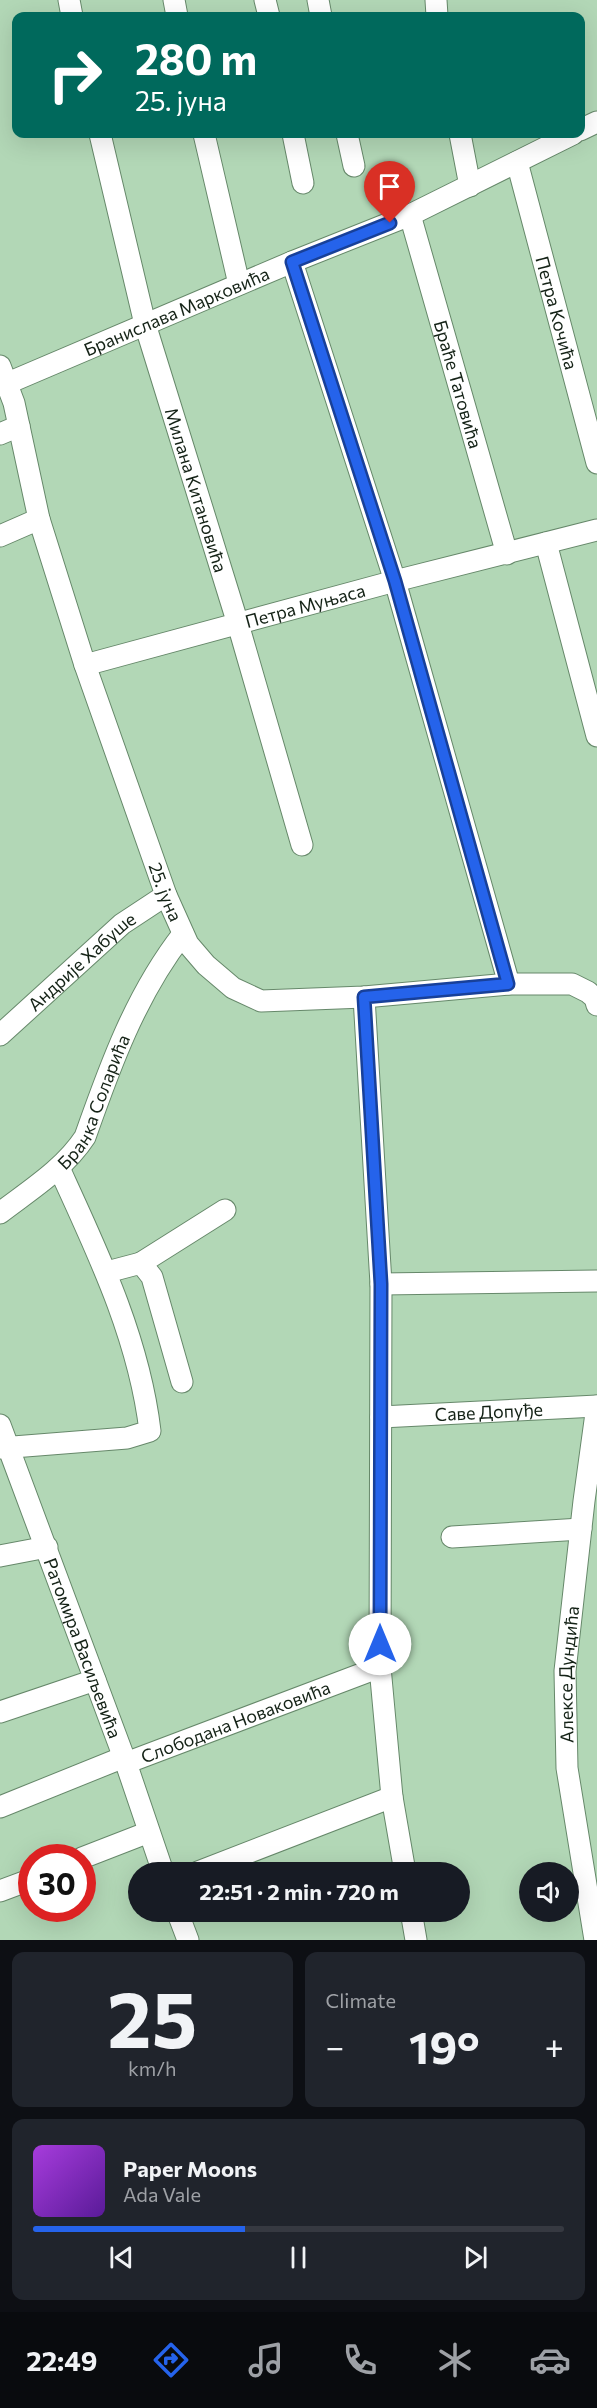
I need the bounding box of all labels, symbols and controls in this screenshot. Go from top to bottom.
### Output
text: 280 m [135,32,257,84]
icon: right [36,36,114,114]
text: 25. јуна [135,84,227,117]
pin [364,161,415,223]
icon: arrive [373,170,406,203]
street label: Петра Кочића [531,254,583,372]
street label: Бранислава Марковића [80,262,272,360]
street label: Браће Татовића [430,318,487,451]
street label: Милана Китановића [161,405,232,575]
street label: Петра Муњаса [243,579,367,632]
street label: 25. јуна [144,859,187,925]
street label: Андрије Хабуше [23,907,140,1015]
street label: Бранка Соларића [53,1031,134,1174]
street label: Саве Допуђе [434,1398,544,1425]
street label: Ратомира Васиљевића [40,1555,127,1741]
street label: Алексе Дундића [554,1605,583,1743]
position arrow [348,1612,412,1676]
street label: Слободана Новаковића [138,1676,333,1767]
speed limit sign: 30 [18,1844,96,1922]
map controls [519,1862,579,1922]
button: sound [519,1862,579,1922]
text: 22:51 · 2 min · 720 m [199,1878,399,1905]
text: 25 [107,1969,197,2064]
text: Climate [326,1988,396,2012]
text: 19° [409,2018,480,2073]
text: − [326,2025,344,2066]
text: + [545,2025,564,2066]
text: km/h [128,2056,177,2080]
text: Paper Moons [123,2155,257,2182]
text: Ada Vale [123,2182,201,2206]
icon: previous [105,2241,138,2274]
icon: pause [282,2241,315,2274]
icon: next [459,2241,492,2274]
icon: directions [150,2339,192,2381]
icon: music [245,2339,287,2381]
icon: phone [339,2339,381,2381]
icon: climate [434,2339,476,2381]
icon: car [529,2339,571,2381]
text: 22:49 [26,2344,97,2377]

